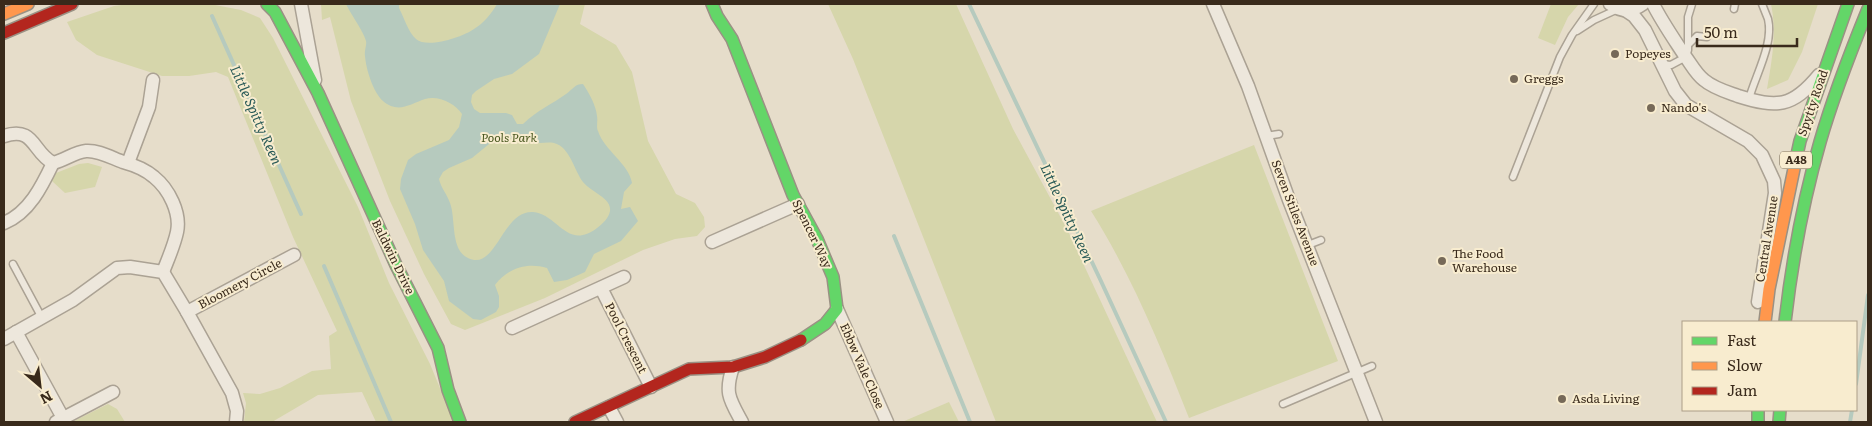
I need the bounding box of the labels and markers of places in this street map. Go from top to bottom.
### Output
place label: Popeyes [1625,44,1671,62]
marker: Popeyes [1609,48,1621,60]
place label: Greggs [1524,69,1564,87]
marker: Greggs [1508,73,1520,85]
place label: Nando's [1661,98,1707,116]
marker: Nando's [1645,102,1657,114]
place label: The Food Warehouse [1452,244,1517,276]
marker: The Food Warehouse [1436,255,1448,267]
place label: Asda Living [1572,389,1640,407]
marker: Asda Living [1556,393,1568,405]

